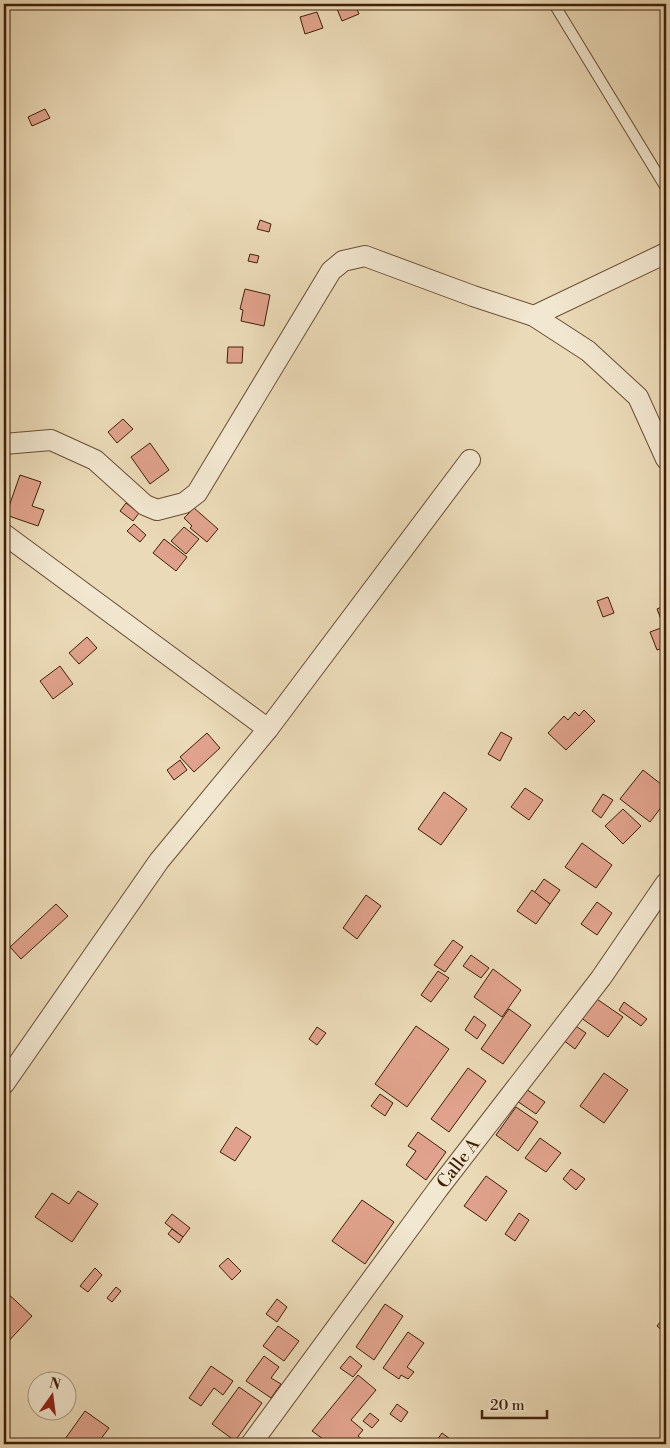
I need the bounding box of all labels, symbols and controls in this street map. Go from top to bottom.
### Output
street label: Calle A [432,1133,485,1193]
north arrow [28,1370,78,1420]
text: N [47,1374,62,1394]
scale bar [482,1388,548,1420]
text: 20 m [490,1396,525,1415]

